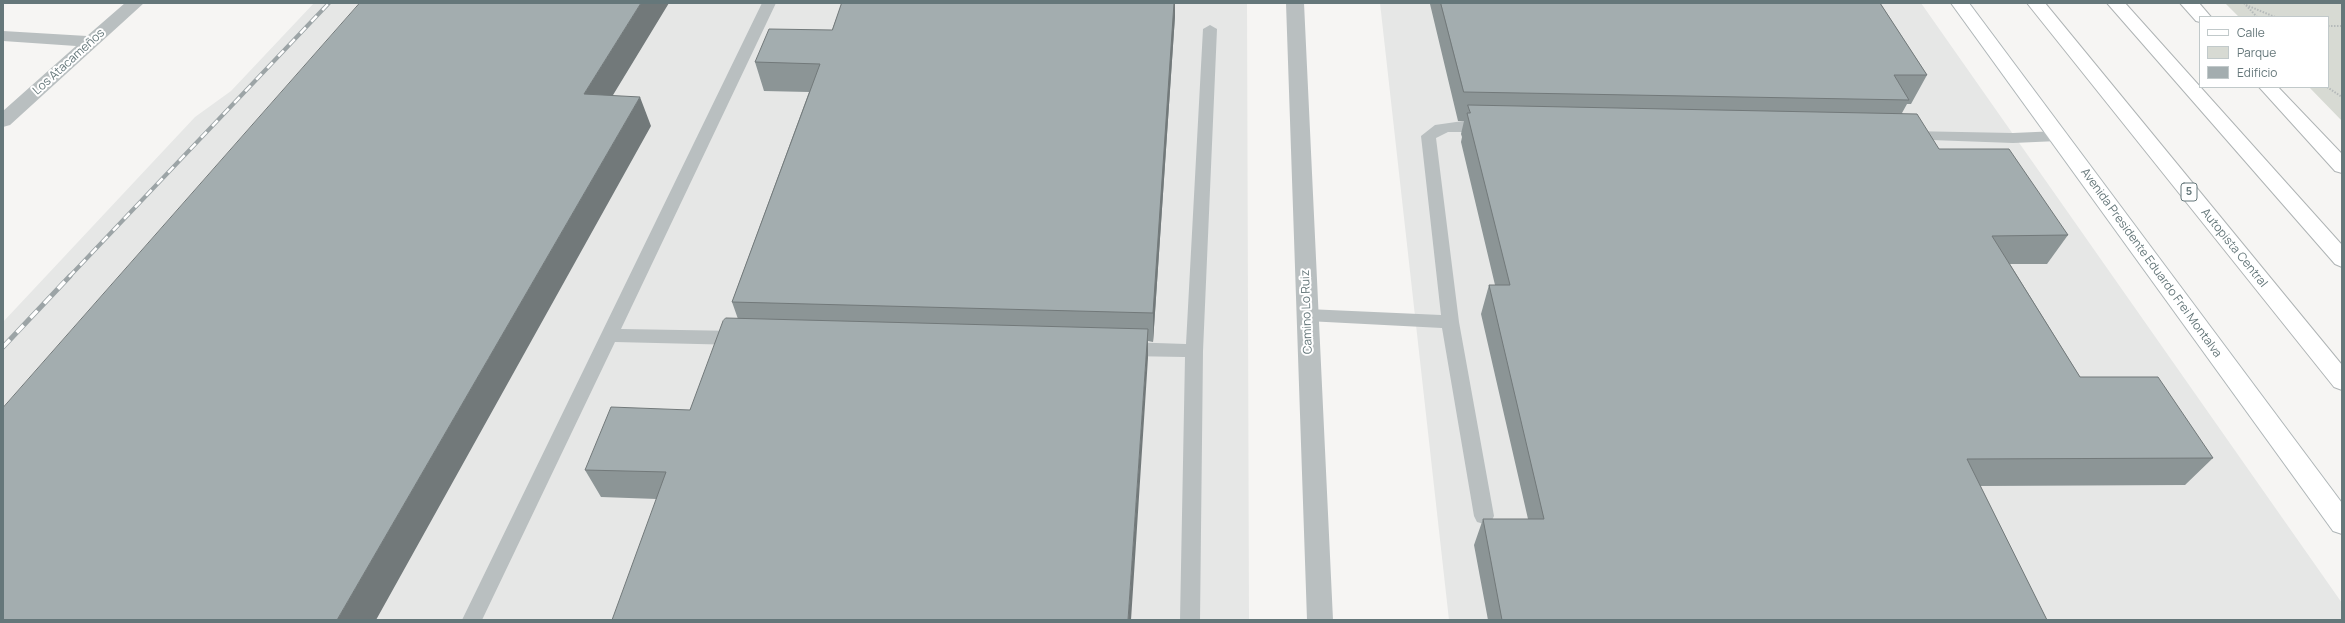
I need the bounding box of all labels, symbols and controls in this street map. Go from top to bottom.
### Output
legend [2199,16,2329,88]
text: Calle [2237,24,2265,41]
street label: Los Atacameños [30,26,108,98]
text: Parque [2237,44,2276,61]
text: Edificio [2237,64,2277,81]
street label: Avenida Presidente Eduardo Frei Montalva [2077,166,2225,360]
road number: 5 [2181,183,2197,201]
street label: Autopista Central [2198,206,2270,290]
street label: Camino Lo Ruiz [1298,270,1316,354]

